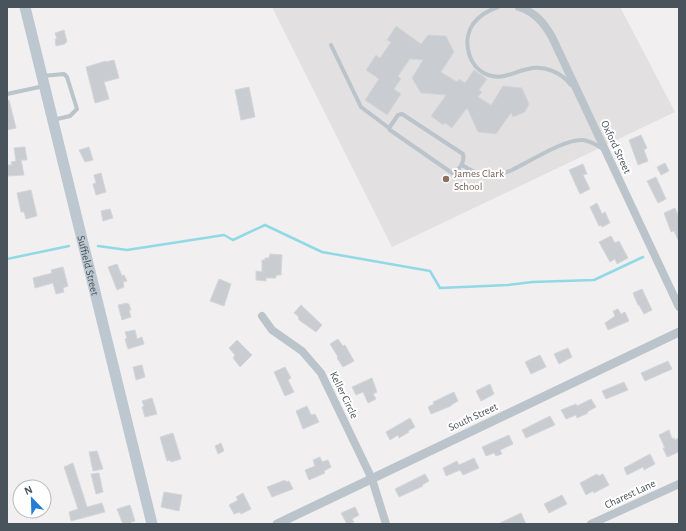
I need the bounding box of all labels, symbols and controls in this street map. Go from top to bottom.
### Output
street label: Oxford Street [599,119,633,176]
place label: James Clark School [454,168,504,192]
marker: James Clark School [441,174,451,184]
street label: Suffield Street [76,234,101,297]
street label: Keller Circle [328,370,360,420]
street label: South Street [447,401,500,433]
street label: Charest Lane [603,477,657,511]
north arrow [12,479,52,519]
text: N [23,484,34,497]

